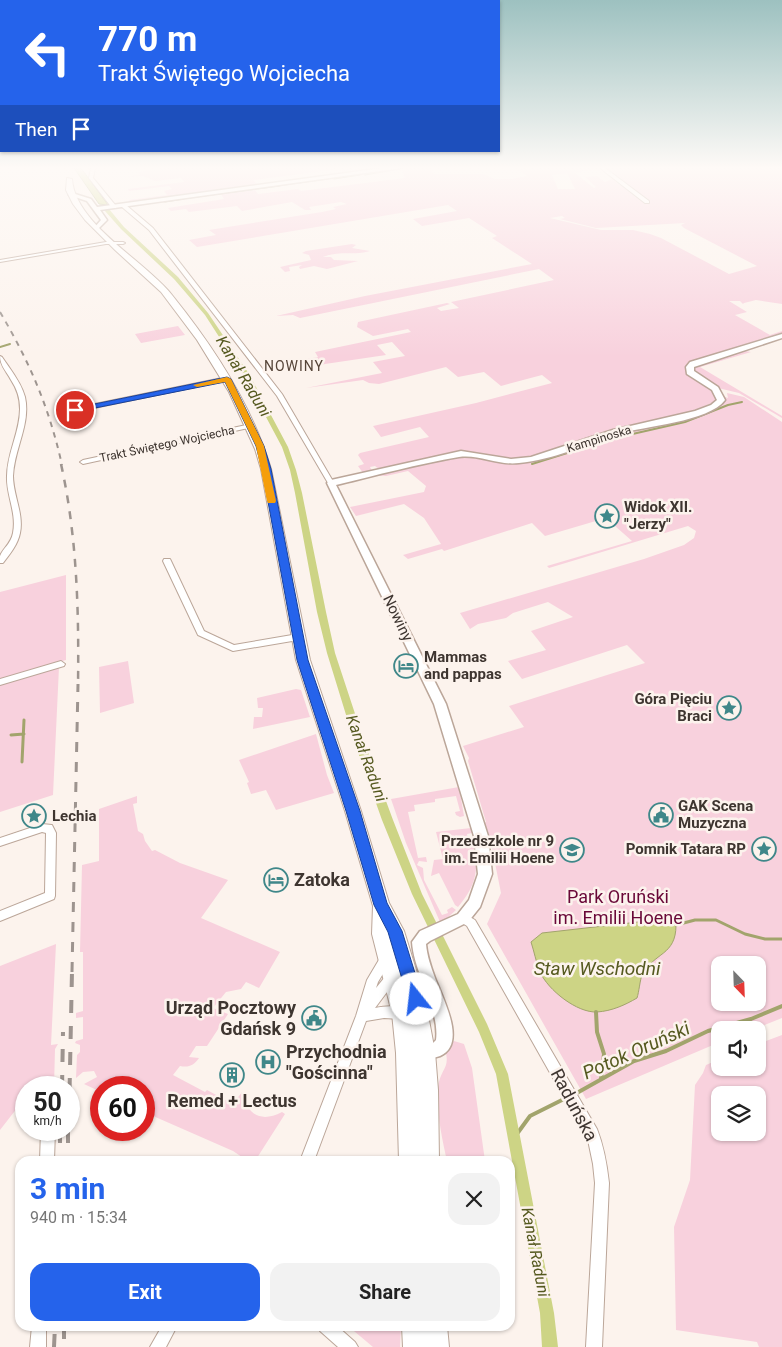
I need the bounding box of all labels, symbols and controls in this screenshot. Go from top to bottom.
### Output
text: 770 m [98,19,197,60]
icon: left [15,20,80,85]
text: Trakt Świętego Wojciecha [98,61,350,86]
icon: arrive [67,115,95,143]
text: Then [15,118,57,141]
water label: Kanał Raduni [212,332,275,420]
district label: NOWINY [264,358,324,374]
pin [54,389,96,431]
icon: arrive [61,396,89,424]
street label: Trakt Świętego Wojciecha [98,422,236,465]
street label: Kampinoska [565,423,633,455]
place label: Widok XII. "Jerzy" [624,498,692,533]
place icon: Widok XII. "Jerzy" [594,503,620,529]
street label: Nowiny [379,592,417,644]
place label: Mammas and pappas [424,648,502,683]
hotel icon: Mammas and pappas [393,653,419,679]
place label: Góra Pięciu Braci [634,690,712,725]
place icon: Góra Pięciu Braci [716,695,742,721]
water label: Kanał Raduni [342,712,391,804]
place label: GAK Scena Muzyczna [678,797,753,832]
public building icon: GAK Scena Muzyczna [648,802,674,828]
place icon: Lechia [21,803,47,829]
place label: Lechia [52,807,96,825]
place label: Przedszkole nr 9 im. Emilii Hoene [441,832,554,867]
place icon: Pomnik Tatara RP [751,836,777,862]
school or university icon: Przedszkole nr 9 im. Emilii Hoene [559,837,585,863]
place label: Pomnik Tatara RP [626,840,746,858]
hotel icon: Zatoka [263,867,289,893]
place label: Zatoka [294,869,350,890]
park label: Park Oruński im. Emilii Hoene [553,886,683,928]
north arrow [711,956,766,1011]
map controls [711,956,766,1141]
water label: Staw Wschodni [534,957,661,980]
position arrow [389,972,441,1024]
place label: Urząd Pocztowy Gdańsk 9 [166,997,297,1039]
public building icon: Urząd Pocztowy Gdańsk 9 [301,1005,327,1031]
water label: Potok Oruński [579,1016,694,1084]
button: sound [711,1021,766,1076]
place label: Przychodnia "Gościnna" [286,1041,387,1083]
hospital icon: Przychodnia "Gościnna" [255,1049,281,1075]
building icon: Remed + Lectus [219,1062,245,1088]
street label: Raduńska [547,1065,602,1145]
speed limit sign: 60 [90,1076,155,1141]
button: layers [711,1086,766,1141]
text: 50 [33,1088,62,1117]
place label: Remed + Lectus [167,1090,297,1111]
text: km/h [33,1114,62,1128]
text: 3 min [30,1171,105,1206]
button: close [448,1173,500,1225]
water label: Kanał Raduni [518,1206,554,1299]
text: 940 m · 15:34 [30,1208,127,1227]
button: Exit [30,1263,260,1321]
button: Share [270,1263,500,1321]

